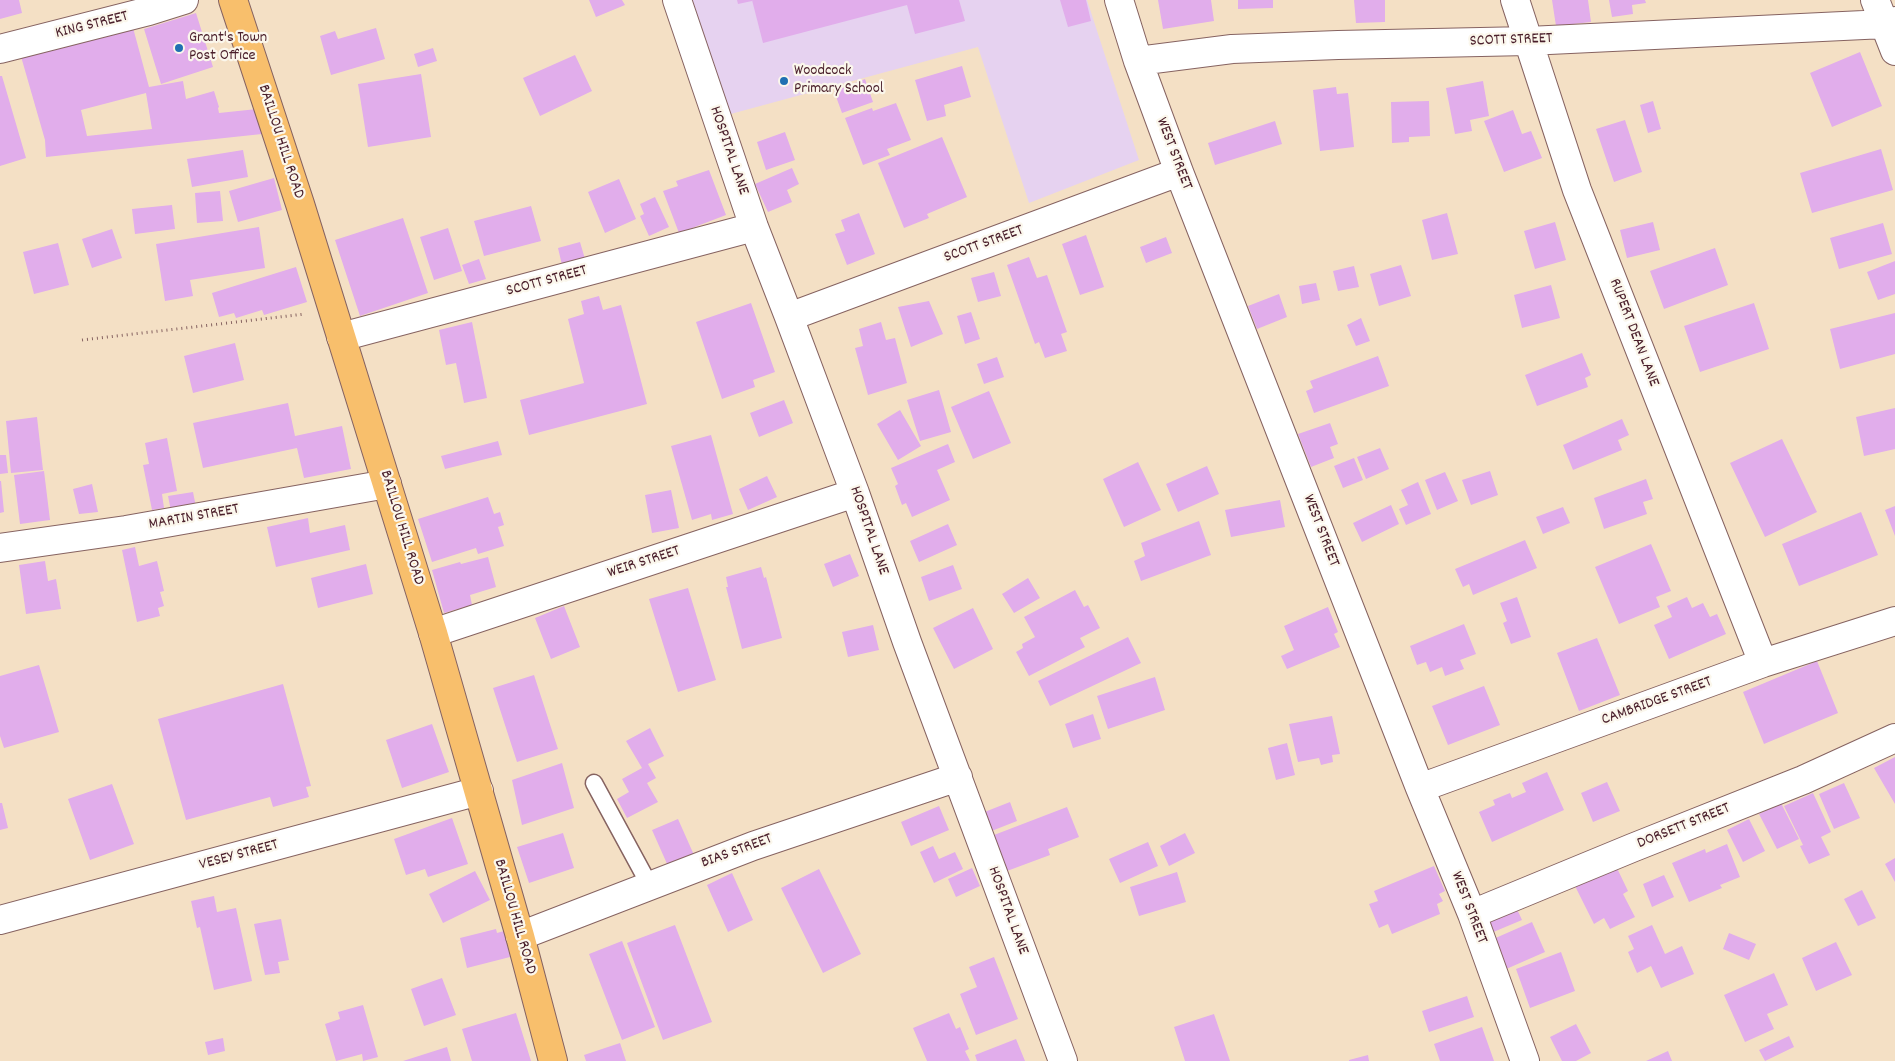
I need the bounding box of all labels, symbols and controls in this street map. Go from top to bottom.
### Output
street label: KING STREET [54,8,130,44]
place label: Grant's Town Post Office [189,29,267,67]
street label: SCOTT STREET [1469,30,1553,52]
marker: Grant's Town Post Office [173,42,185,54]
place label: Woodcock Primary School [794,62,884,100]
marker: Woodcock Primary School [778,75,790,87]
street label: BAILLOU HILL ROAD [253,83,307,201]
street label: HOSPITAL LANE [704,104,752,198]
street label: WEST STREET [1150,115,1196,193]
street label: SCOTT STREET [942,222,1026,268]
street label: SCOTT STREET [505,262,589,302]
street label: RUPERT DEAN LANE [1604,276,1662,390]
street label: BAILLOU HILL ROAD [374,468,428,588]
street label: HOSPITAL LANE [844,484,892,578]
street label: WEST STREET [1297,492,1343,570]
street label: MARTIN STREET [148,501,240,535]
street label: WEIR STREET [605,542,683,584]
street label: CAMBRIDGE STREET [1599,673,1715,731]
street label: DORSETT STREET [1635,800,1733,854]
street label: BIAS STREET [699,830,775,874]
street label: VESEY STREET [197,836,281,876]
street label: BAILLOU HILL ROAD [488,857,540,977]
street label: HOSPITAL LANE [982,864,1032,958]
street label: WEST STREET [1445,869,1491,947]

